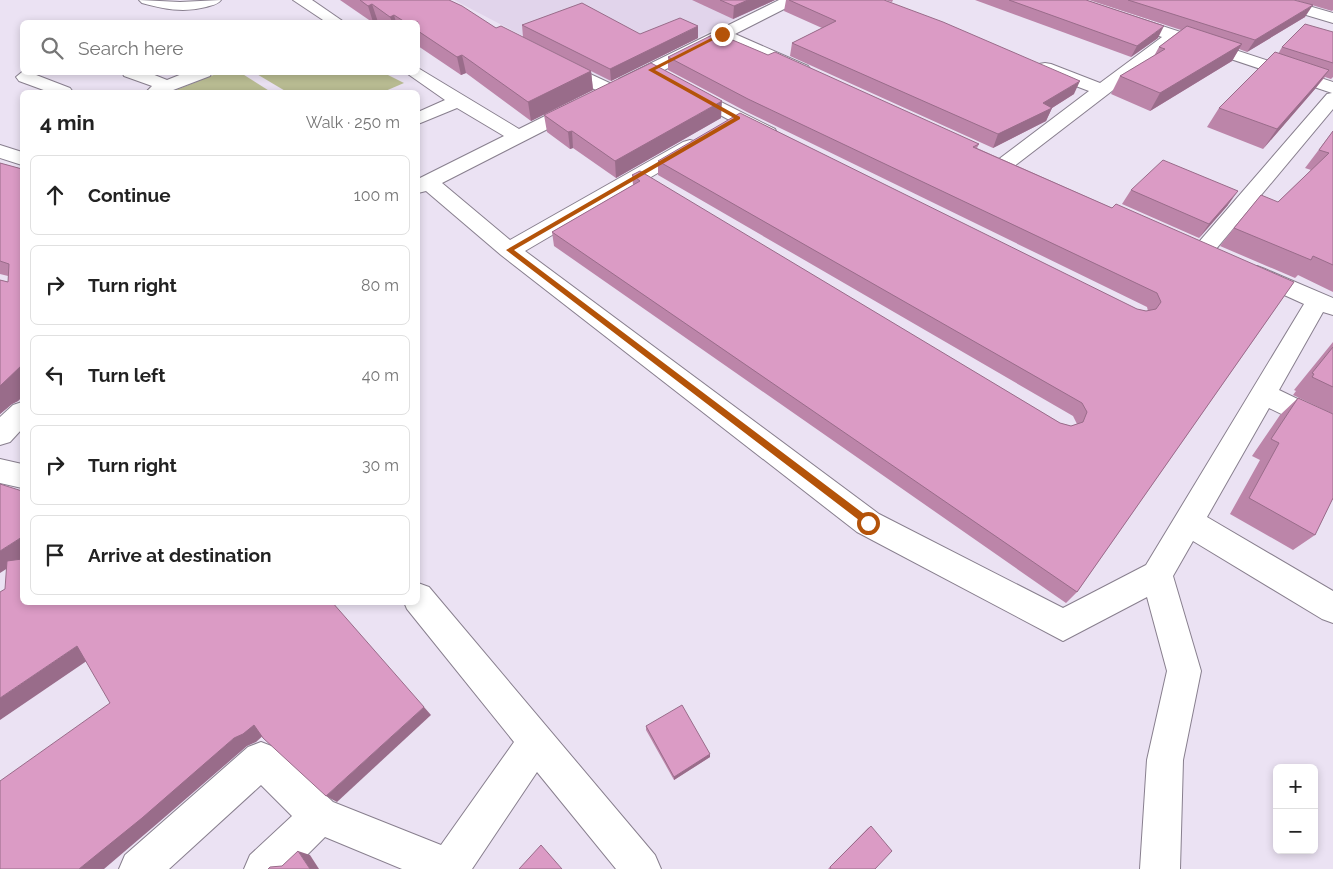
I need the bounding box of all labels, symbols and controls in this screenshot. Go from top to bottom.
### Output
search box [20,20,420,75]
route end [711,23,734,46]
icon: search [38,34,66,62]
text: Search here [78,37,184,59]
text: 4 min [40,110,95,135]
text: Walk · 250 m [306,113,400,132]
icon: ahead [41,181,69,209]
text: Continue [88,184,171,206]
text: 100 m [354,186,399,205]
icon: right [41,271,69,299]
text: Turn right [88,274,177,296]
text: 80 m [361,276,399,295]
icon: left [41,361,69,389]
text: Turn left [88,364,165,386]
text: 40 m [362,366,399,385]
icon: right [41,451,69,479]
text: Turn right [88,454,177,476]
text: 30 m [362,456,399,475]
route start [857,512,880,535]
icon: arrive [41,541,69,569]
text: Arrive at destination [88,544,272,566]
map controls [1273,764,1318,854]
button: + [1273,764,1318,809]
button: − [1273,809,1318,854]

